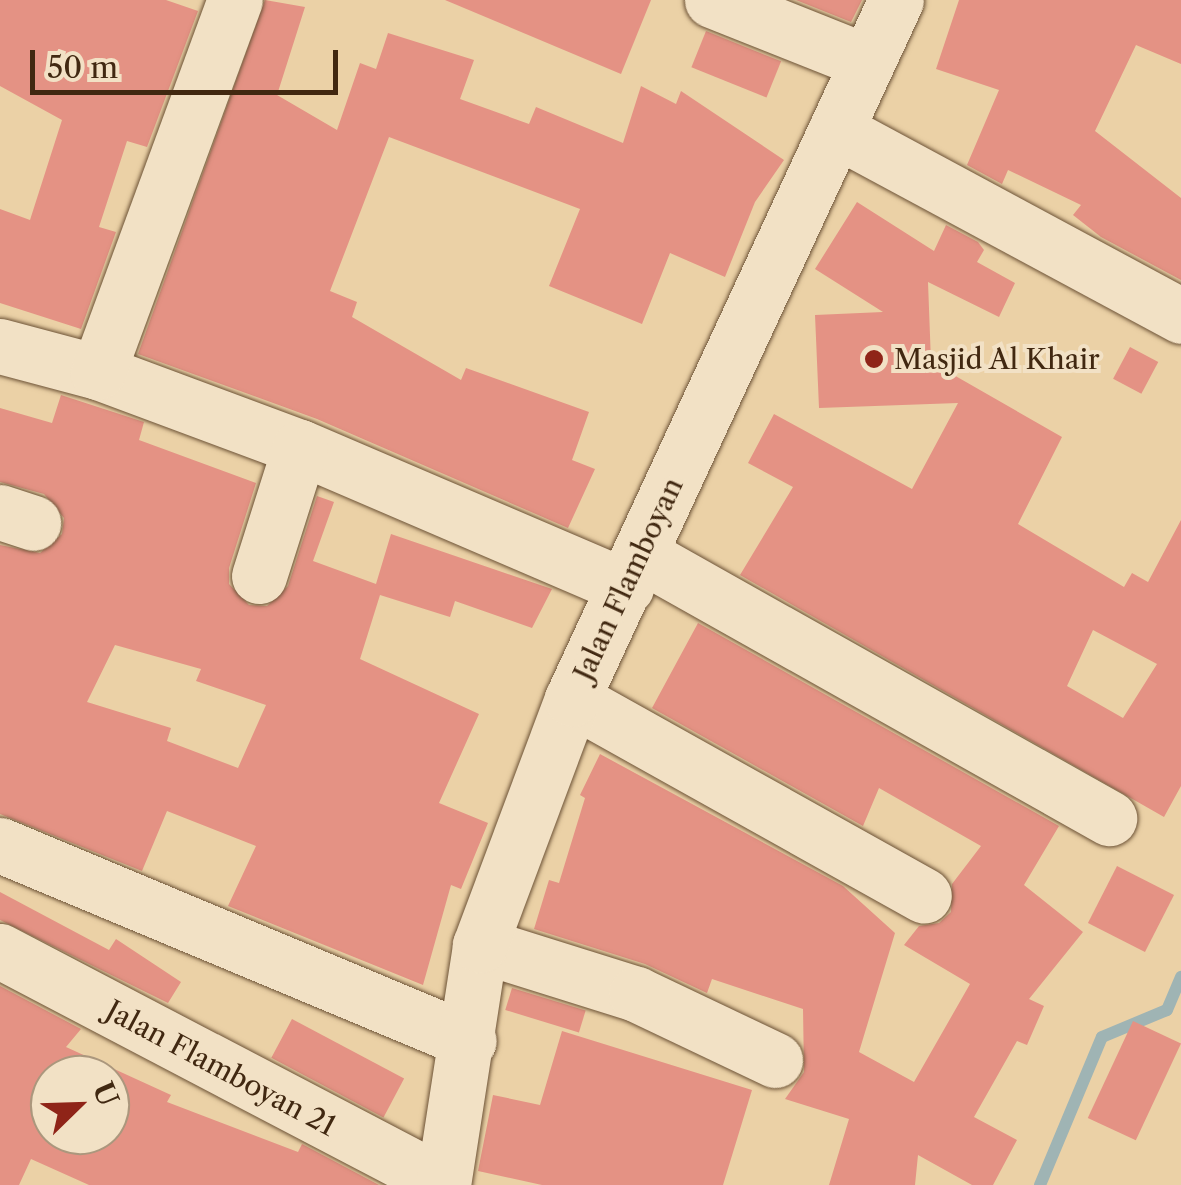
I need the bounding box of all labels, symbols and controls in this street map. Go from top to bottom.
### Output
scale bar [35,30,342,92]
text: 50 m [47,49,118,86]
place label: Masjid Al Khair [894,342,1101,376]
marker: Masjid Al Khair [863,348,885,370]
street label: Jalan Flamboyan [566,472,690,686]
street label: Jalan Flamboyan 21 [100,993,342,1143]
north arrow [30,1055,130,1155]
text: U [86,1077,126,1111]

